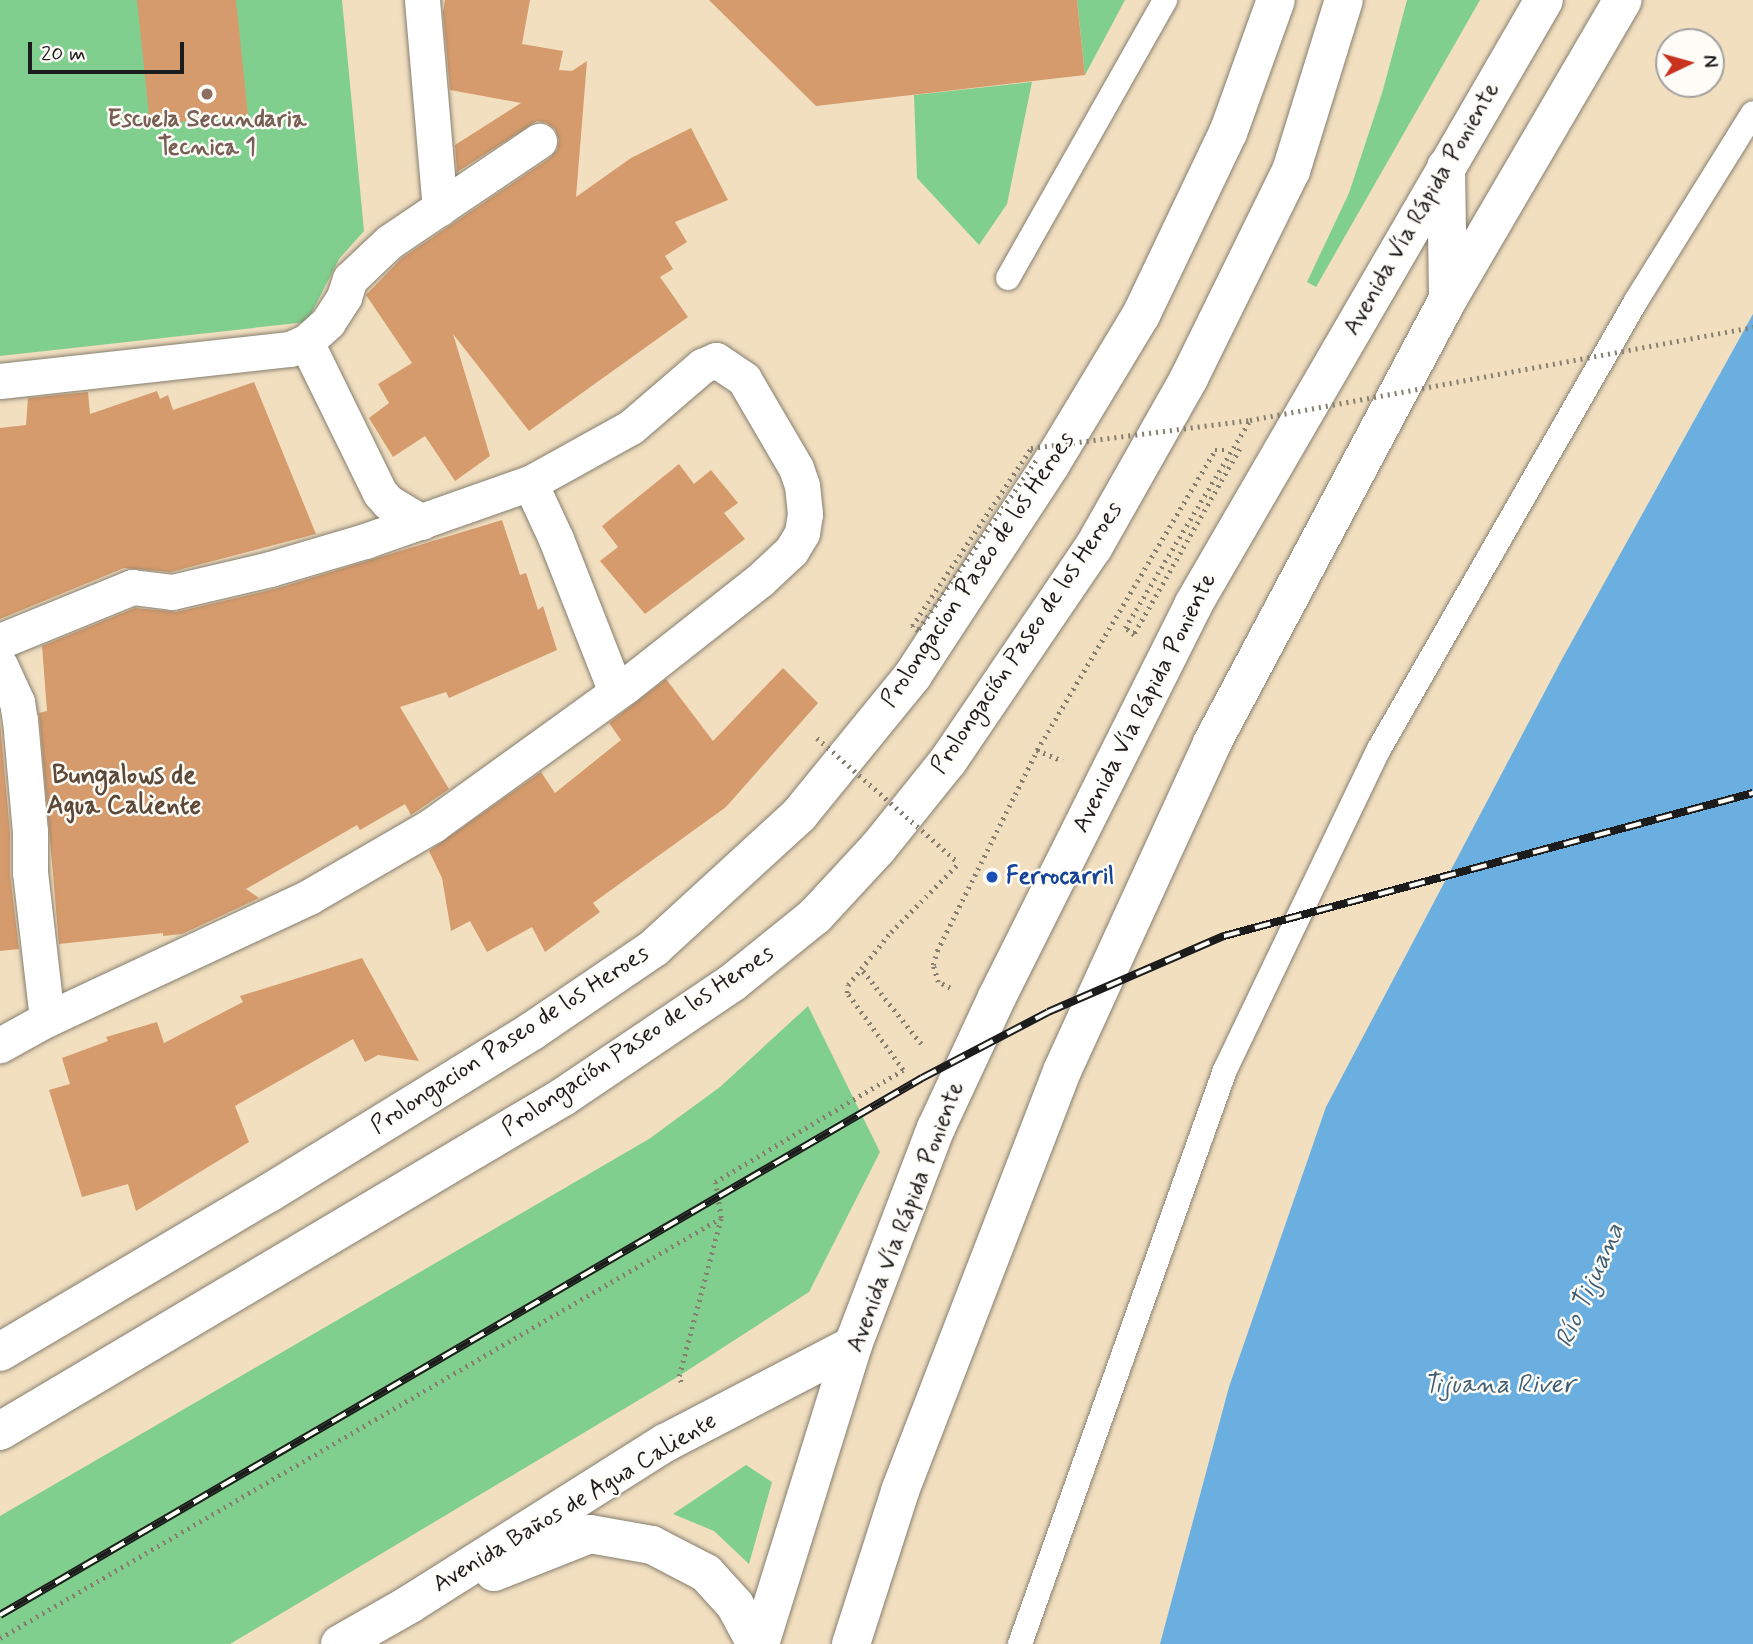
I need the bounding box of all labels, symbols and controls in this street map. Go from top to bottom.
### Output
scale bar [32,28,187,72]
north arrow [1655,28,1725,98]
text: 20 m [41,40,86,68]
text: N [1696,54,1722,69]
street label: Avenida Vía Rápida Poniente [1336,74,1508,344]
marker: Escuela Secundaria Tecnica 1 [199,86,215,102]
place label: Escuela Secundaria Tecnica 1 [109,106,305,162]
street label: Prolongacion Paseo de los Heroes [875,427,1081,713]
street label: Prolongación Paseo de los Heroes [924,495,1130,781]
street label: Avenida Vía Rápida Poniente [1065,565,1225,841]
district label: Bungalows de Agua Caliente [47,761,201,822]
place label: Ferrocarril [1006,863,1114,891]
marker: Ferrocarril [984,869,1000,885]
street label: Prolongación Paseo de los Heroes [495,938,781,1144]
street label: Prolongacion Paseo de los Heroes [365,939,655,1141]
street label: Avenida Vía Rápida Poniente [840,1074,972,1360]
water label: Río Tijuana [1551,1222,1631,1350]
water label: Tijuana River [1424,1370,1574,1402]
street label: Avenida Baños de Agua Caliente [428,1407,722,1599]

